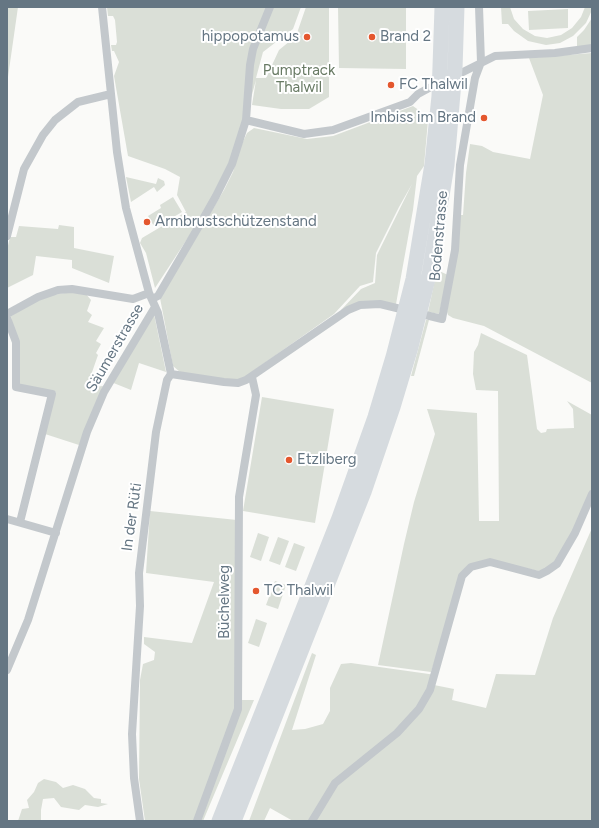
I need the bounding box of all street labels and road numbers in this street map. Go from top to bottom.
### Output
street label: Bodenstrasse [426,190,452,282]
street label: Säumerstrasse [83,301,147,395]
street label: In der Rüti [118,482,146,552]
street label: Büchelweg [216,565,234,639]

